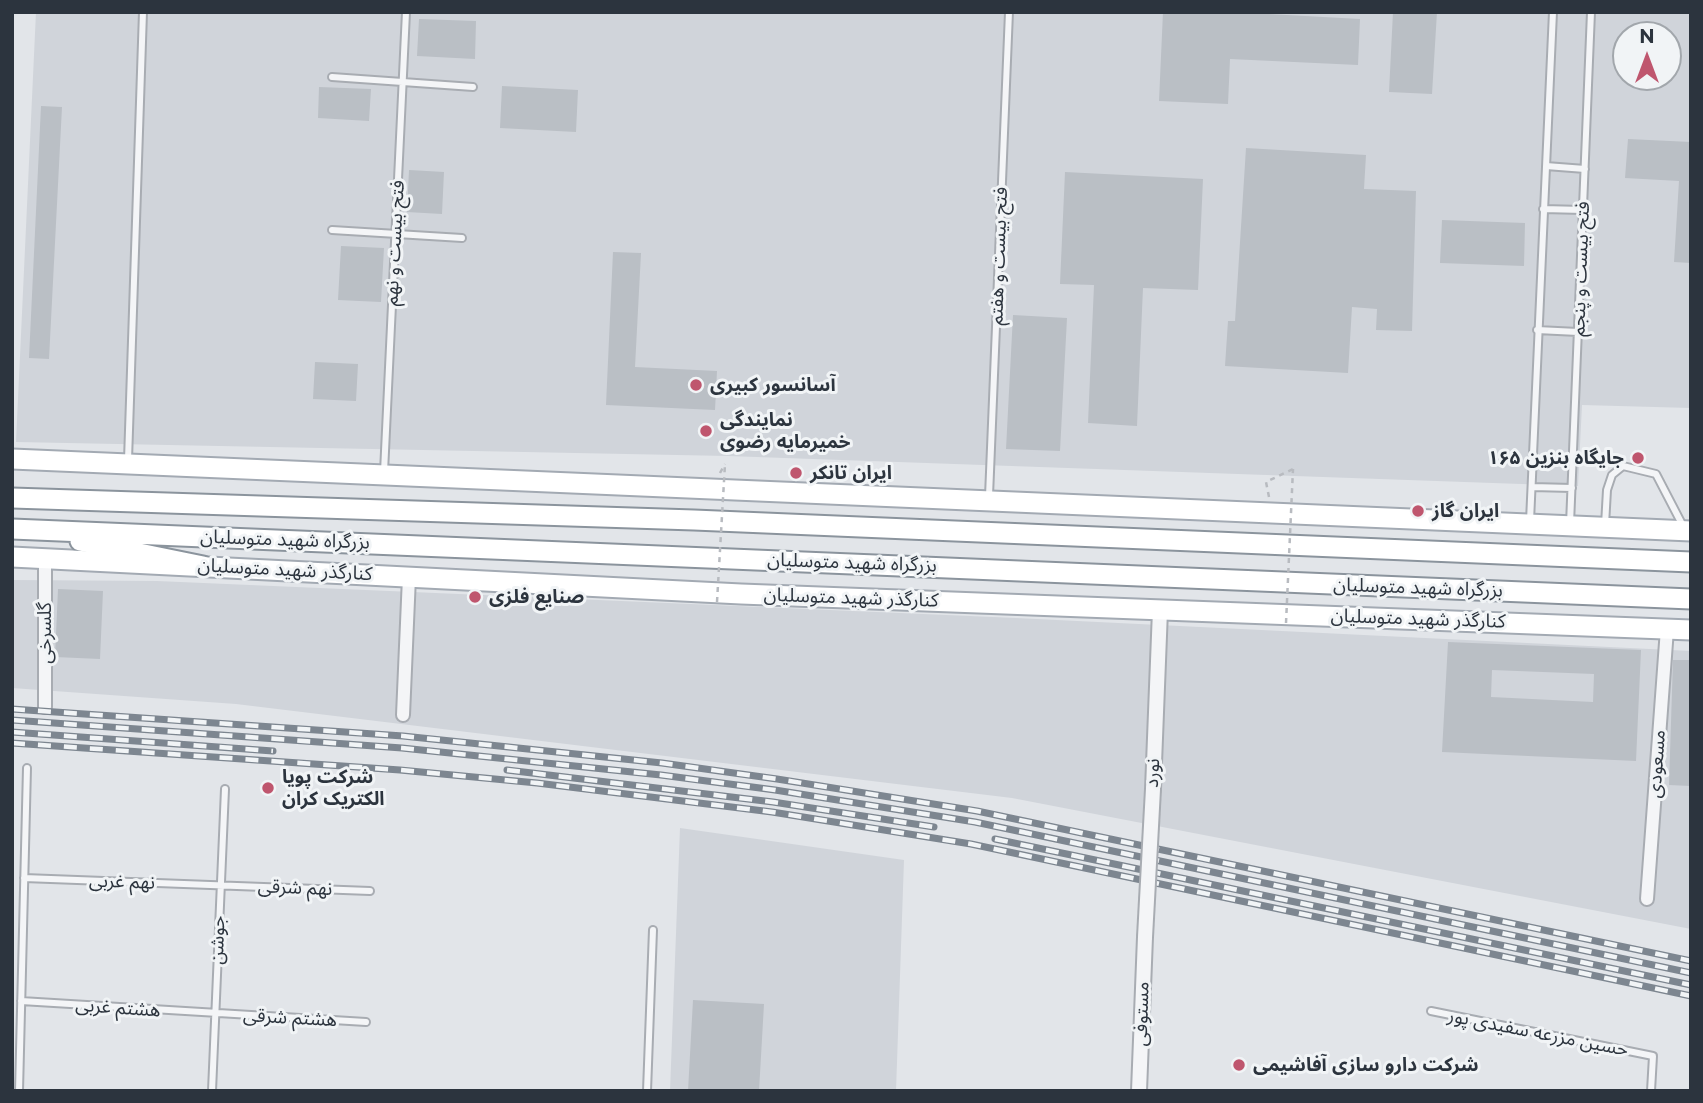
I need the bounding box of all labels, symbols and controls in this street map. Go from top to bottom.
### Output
north arrow [1612,21,1682,91]
text: N [1639,25,1655,48]
street label: فتح بیست و نهم [380,180,410,306]
street label: فتح بیست و هفتم [985,186,1013,326]
street label: فتح بیست و پنجم [1567,201,1595,337]
place label: آسانسور کبیری [710,374,836,396]
marker: آسانسور کبیری [688,377,704,393]
place label: نمایندگی خمیرمایه رضوی [720,409,850,453]
marker: نمایندگی خمیرمایه رضوی [698,423,714,439]
place label: جایگاه بنزین ۱۶۵ [1488,447,1624,469]
marker: جایگاه بنزین ۱۶۵ [1630,450,1646,466]
place label: ایران تانکر [810,462,892,484]
marker: ایران تانکر [788,465,804,481]
place label: ایران گاز [1432,500,1499,522]
marker: ایران گاز [1410,503,1426,519]
street label: بزرگراه شهید متوسلیان [200,526,370,554]
street label: بزرگراه شهید متوسلیان [767,549,937,577]
street label: کنارگذر شهید متوسلیان [197,554,373,586]
street label: بزرگراه شهید متوسلیان [1333,574,1503,602]
street label: کنارگذر شهید متوسلیان [763,584,939,612]
place label: صنایع فلزی [489,586,584,608]
marker: صنایع فلزی [467,589,483,605]
street label: گلسرخی [34,602,56,664]
street label: کنارگذر شهید متوسلیان [1330,605,1506,633]
street label: مسعودی [1643,729,1671,799]
street label: نورد [1141,758,1165,788]
place label: شرکت پویا الکتریک کران [282,766,384,810]
marker: شرکت پویا الکتریک کران [260,780,276,796]
street label: نهم غربی [89,869,155,895]
street label: نهم شرقی [257,875,333,901]
street label: جوشن [206,915,230,965]
street label: مستوفی [1129,981,1155,1047]
street label: هشتم غربی [75,994,161,1022]
street label: هشتم شرقی [242,1004,338,1032]
street label: حسین مزرعه سفیدی پور [1446,1004,1630,1062]
place label: شرکت دارو سازی آفاشیمی [1253,1054,1479,1076]
marker: شرکت دارو سازی آفاشیمی [1231,1057,1247,1073]

